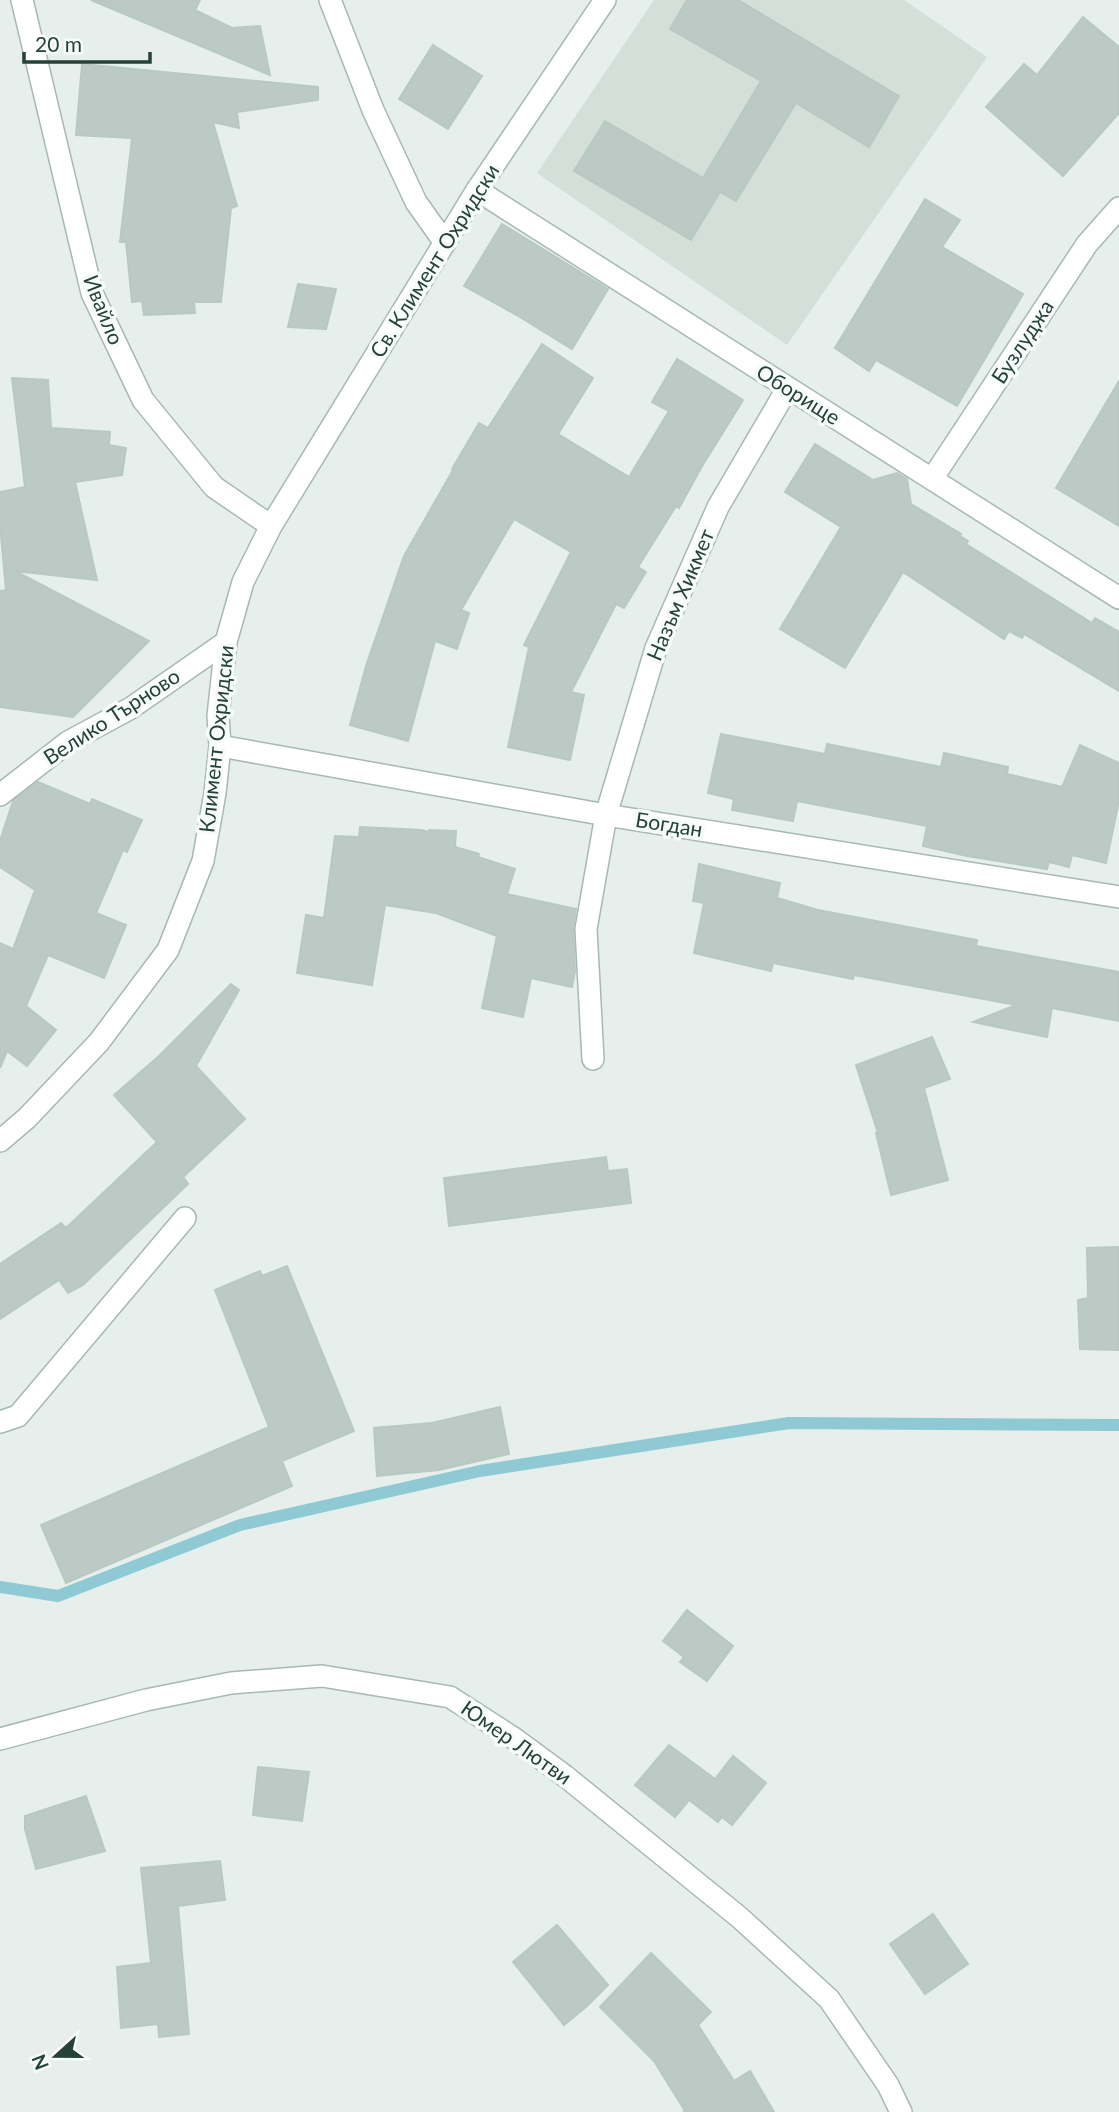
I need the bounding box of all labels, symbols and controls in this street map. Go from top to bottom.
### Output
scale bar [24,21,150,65]
text: 20 m [35,31,82,56]
street label: Св. Климент Охридски [364,159,504,362]
street label: Ивайло [79,271,130,348]
street label: Бузлуджа [985,295,1058,388]
street label: Оборище [752,358,845,429]
street label: Назъм Хикмет [641,524,719,664]
street label: Климент Охридски [193,644,238,834]
street label: Велико Търново [38,662,184,769]
street label: Богдан [634,806,705,841]
street label: Юмер Лютви [457,1695,577,1789]
north arrow [21,2021,91,2091]
text: N [26,2051,53,2073]

